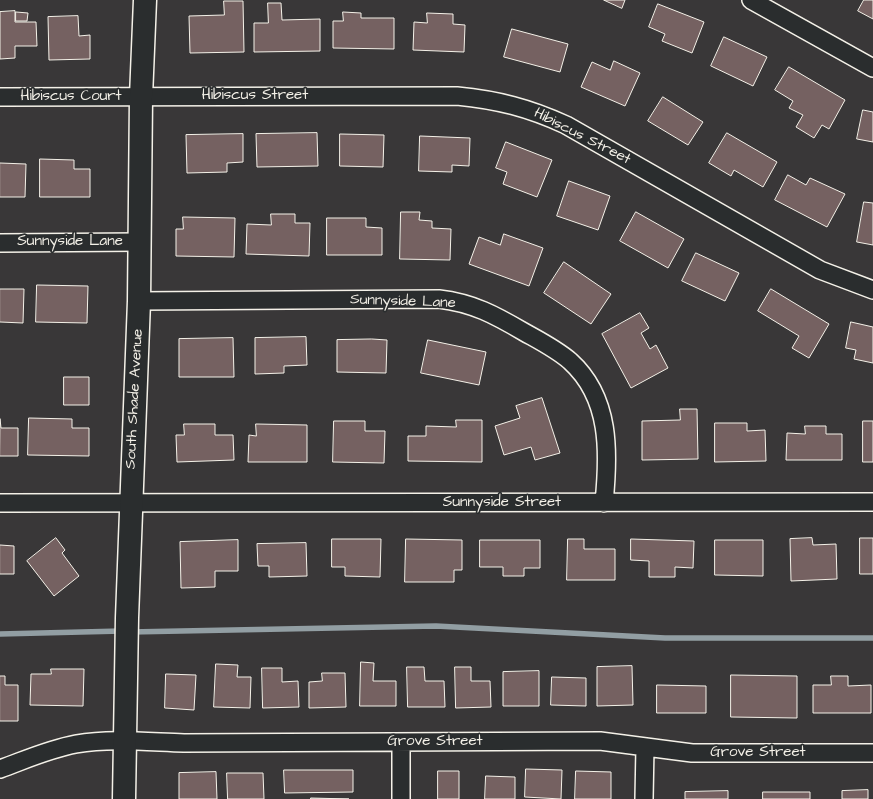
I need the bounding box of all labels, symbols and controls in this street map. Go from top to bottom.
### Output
street label: Hibiscus Street [202,87,308,105]
street label: Hibiscus Court [20,88,122,106]
street label: Hibiscus Street [530,105,634,169]
street label: Sunnyside Lane [17,233,123,251]
street label: Sunnyside Lane [350,291,456,313]
street label: South Shade Avenue [122,328,148,470]
street label: Sunnyside Street [443,494,561,512]
street label: Grove Street [387,733,483,751]
street label: Grove Street [710,744,806,762]

